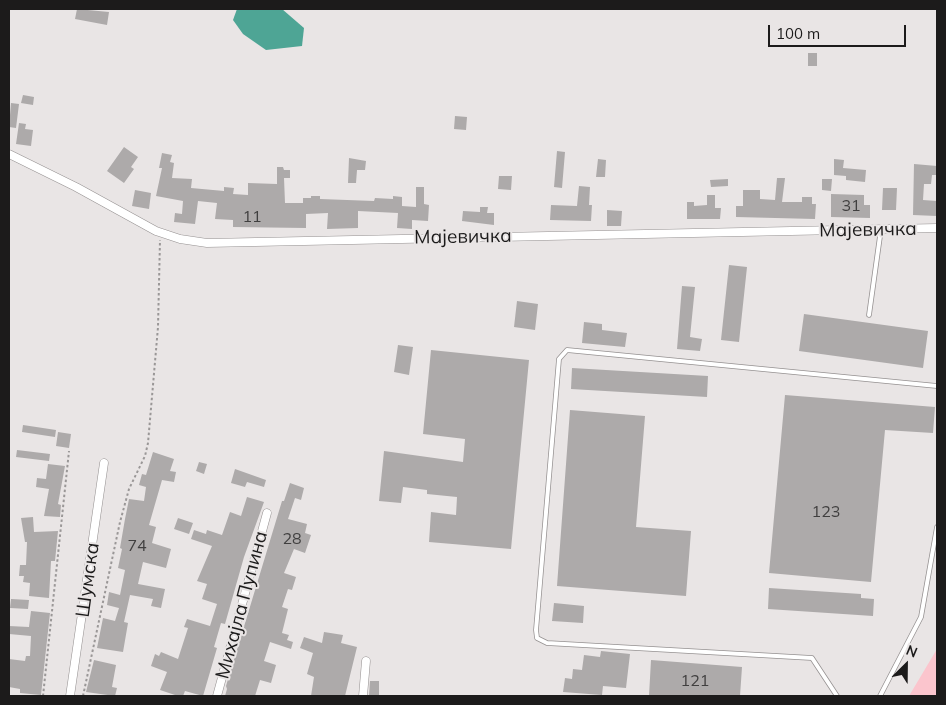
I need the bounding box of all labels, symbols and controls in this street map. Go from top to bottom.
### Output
scale bar [771,15,908,47]
text: 100 m [776,24,820,43]
house number: 31 [841,196,861,216]
house number: 11 [242,207,262,227]
street label: Мајевичка [819,218,917,242]
street label: Мајевичка [414,225,512,249]
house number: 123 [812,502,840,522]
street label: Михајла Пупина [211,529,273,681]
house number: 28 [282,529,302,549]
house number: 74 [127,536,147,556]
street label: Шумска [71,541,105,619]
north arrow [881,640,931,690]
text: N [903,641,920,662]
house number: 121 [681,671,709,691]

